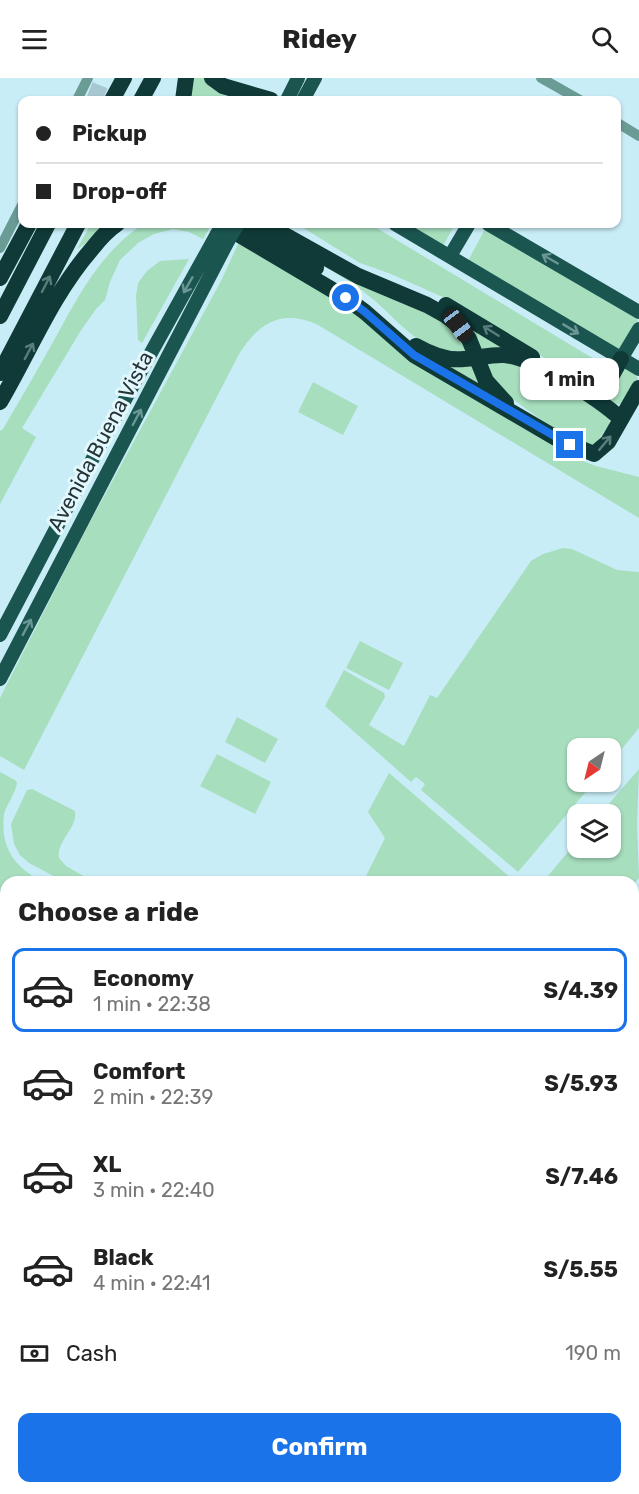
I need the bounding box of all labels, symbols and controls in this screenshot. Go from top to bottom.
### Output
icon: menu [18,23,51,56]
text: Ridey [282,23,357,55]
icon: search [588,23,621,56]
text: Pickup [72,120,147,147]
text: Drop-off [72,178,167,205]
one-way arrow [542,253,559,265]
one-way arrow [40,276,52,293]
one-way arrow [182,276,194,293]
route start [332,284,359,311]
car [440,305,476,345]
one-way arrow [562,323,579,335]
one-way arrow [483,325,500,337]
one-way arrow [23,343,35,360]
street label: Avenida Buena Vista [42,347,158,535]
callout: 1 min [520,358,620,400]
text: 1 min [544,367,595,391]
one-way arrow [131,408,143,426]
route end [556,431,583,458]
one-way arrow [599,435,612,451]
one-way arrow [21,619,33,636]
north arrow [567,738,621,792]
map controls [567,738,621,858]
button: layers [567,804,621,858]
text: Choose a ride [18,896,199,928]
icon: car [21,963,75,1017]
text: Economy [93,965,194,992]
text: S/4.39 [544,977,618,1004]
text: 1 min · 22:38 [93,992,211,1016]
icon: car [21,1056,75,1110]
text: Comfort [93,1058,185,1085]
text: S/5.93 [544,1070,618,1097]
text: 2 min · 22:39 [93,1085,213,1109]
icon: car [21,1149,75,1203]
text: XL [93,1151,121,1178]
text: S/7.46 [545,1163,618,1190]
text: 3 min · 22:40 [93,1178,215,1202]
icon: car [21,1242,75,1296]
text: Black [93,1244,154,1271]
text: S/5.55 [543,1256,618,1283]
text: 4 min · 22:41 [93,1271,211,1295]
icon: cash [18,1337,51,1370]
text: Cash [66,1340,117,1367]
text: 190 m [565,1341,621,1365]
button: Confirm [18,1413,621,1482]

